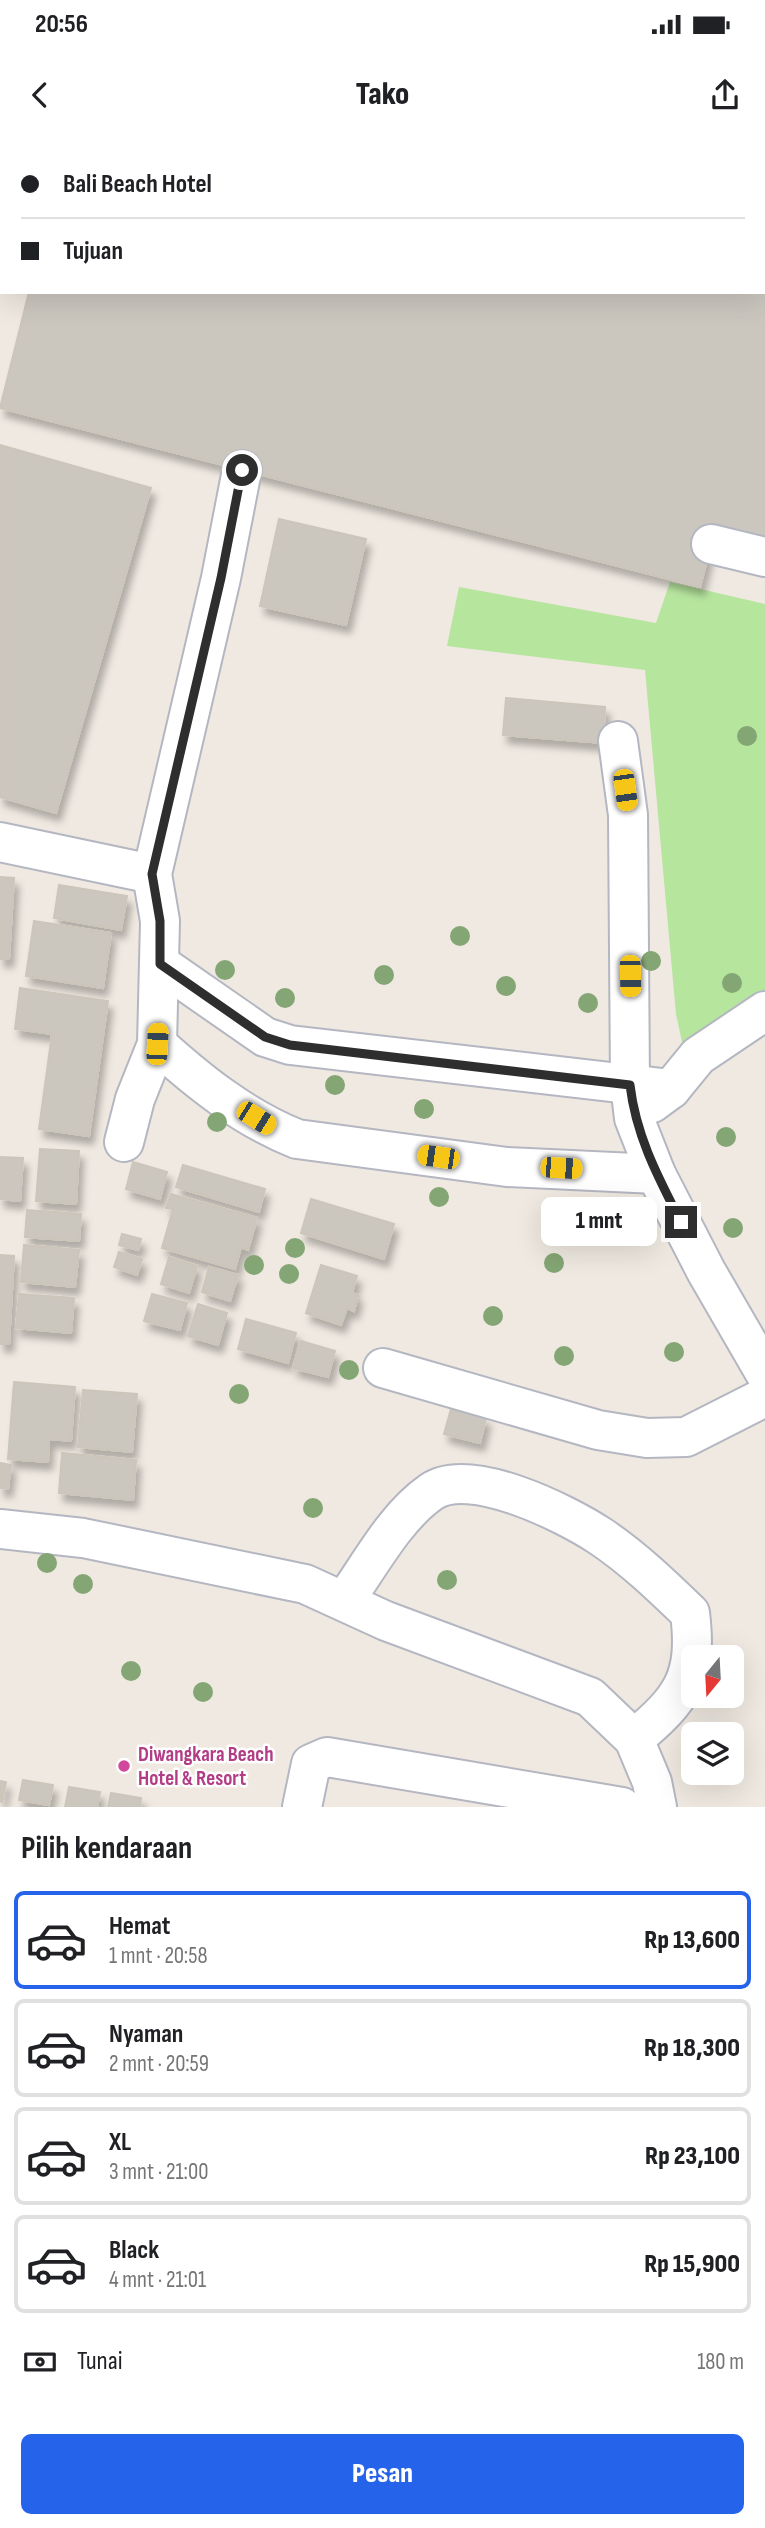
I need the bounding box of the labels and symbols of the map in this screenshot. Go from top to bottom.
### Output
route start [226,454,258,486]
car [612,768,639,812]
car [620,955,641,997]
car [146,1022,169,1066]
car [233,1098,280,1138]
car [416,1144,461,1170]
car [540,1156,583,1180]
callout: 1 mnt [541,1198,656,1246]
route end [665,1206,697,1238]
north arrow [681,1645,744,1708]
place label: Diwangkara Beach Hotel & Resort [138,1742,274,1791]
marker: Diwangkara Beach Hotel & Resort [116,1758,132,1774]

